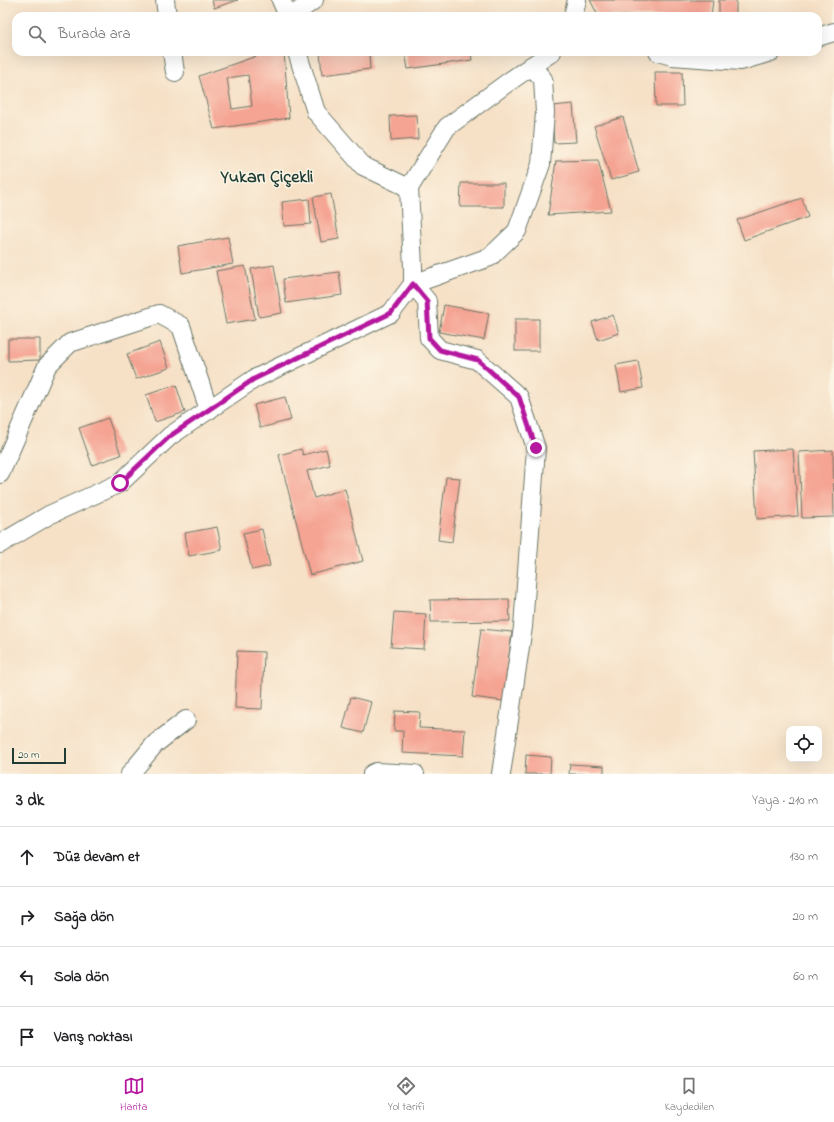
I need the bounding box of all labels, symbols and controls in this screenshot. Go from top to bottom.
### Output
search box [12,12,822,56]
icon: search [26,23,48,45]
text: Burada ara [58,23,131,45]
district label: Yukarı Çiçekli [220,165,313,191]
route end [527,439,545,457]
route start [111,474,129,492]
map controls [786,726,822,762]
button: locate [786,726,822,762]
scale bar [12,746,66,765]
text: 20 m [18,747,40,763]
text: 3 dk [16,788,44,813]
text: Yaya · 210 m [752,791,818,810]
icon: ahead [16,846,38,868]
text: Düz devam et [54,846,140,868]
text: 130 m [790,847,818,866]
icon: right [16,906,38,928]
text: Sağa dön [54,906,114,928]
text: 20 m [793,907,818,926]
icon: left [16,966,38,988]
text: Sola dön [54,966,109,988]
text: 60 m [793,967,818,986]
icon: arrive [16,1026,38,1048]
text: Varış noktası [54,1026,133,1048]
tab: Harita [120,1075,147,1115]
tab: Yol tarifi [388,1075,424,1115]
tab: Kaydedilen [665,1075,714,1115]

